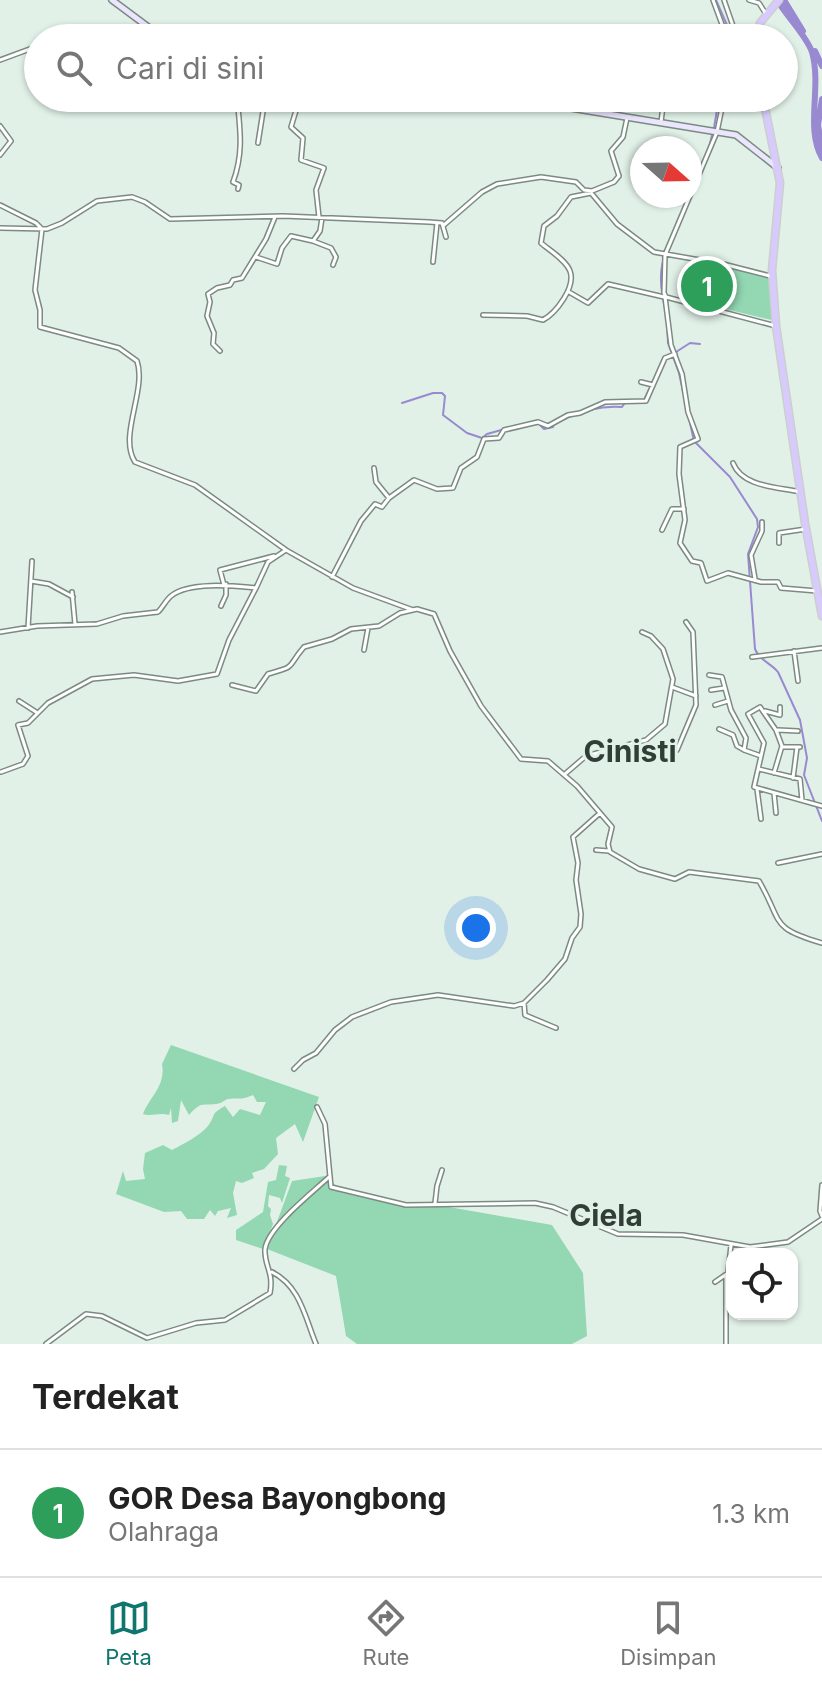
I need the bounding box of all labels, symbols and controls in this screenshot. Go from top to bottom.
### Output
search box [24,24,798,112]
icon: search [52,46,96,90]
text: Cari di sini [116,50,264,86]
north arrow [630,136,702,208]
pin: 1 [681,256,733,316]
district label: Cinisti [583,733,677,769]
your location [456,908,496,948]
district label: Ciela [569,1197,643,1233]
map controls [726,1248,798,1320]
button: locate [726,1248,798,1320]
text: Terdekat [32,1376,179,1417]
text: GOR Desa Bayongbong [108,1480,447,1516]
text: 1 [52,1498,64,1529]
text: 1.3 km [712,1498,790,1529]
text: Olahraga [108,1516,219,1547]
tab: Peta [105,1596,152,1670]
tab: Rute [362,1596,409,1670]
tab: Disimpan [620,1596,717,1670]

